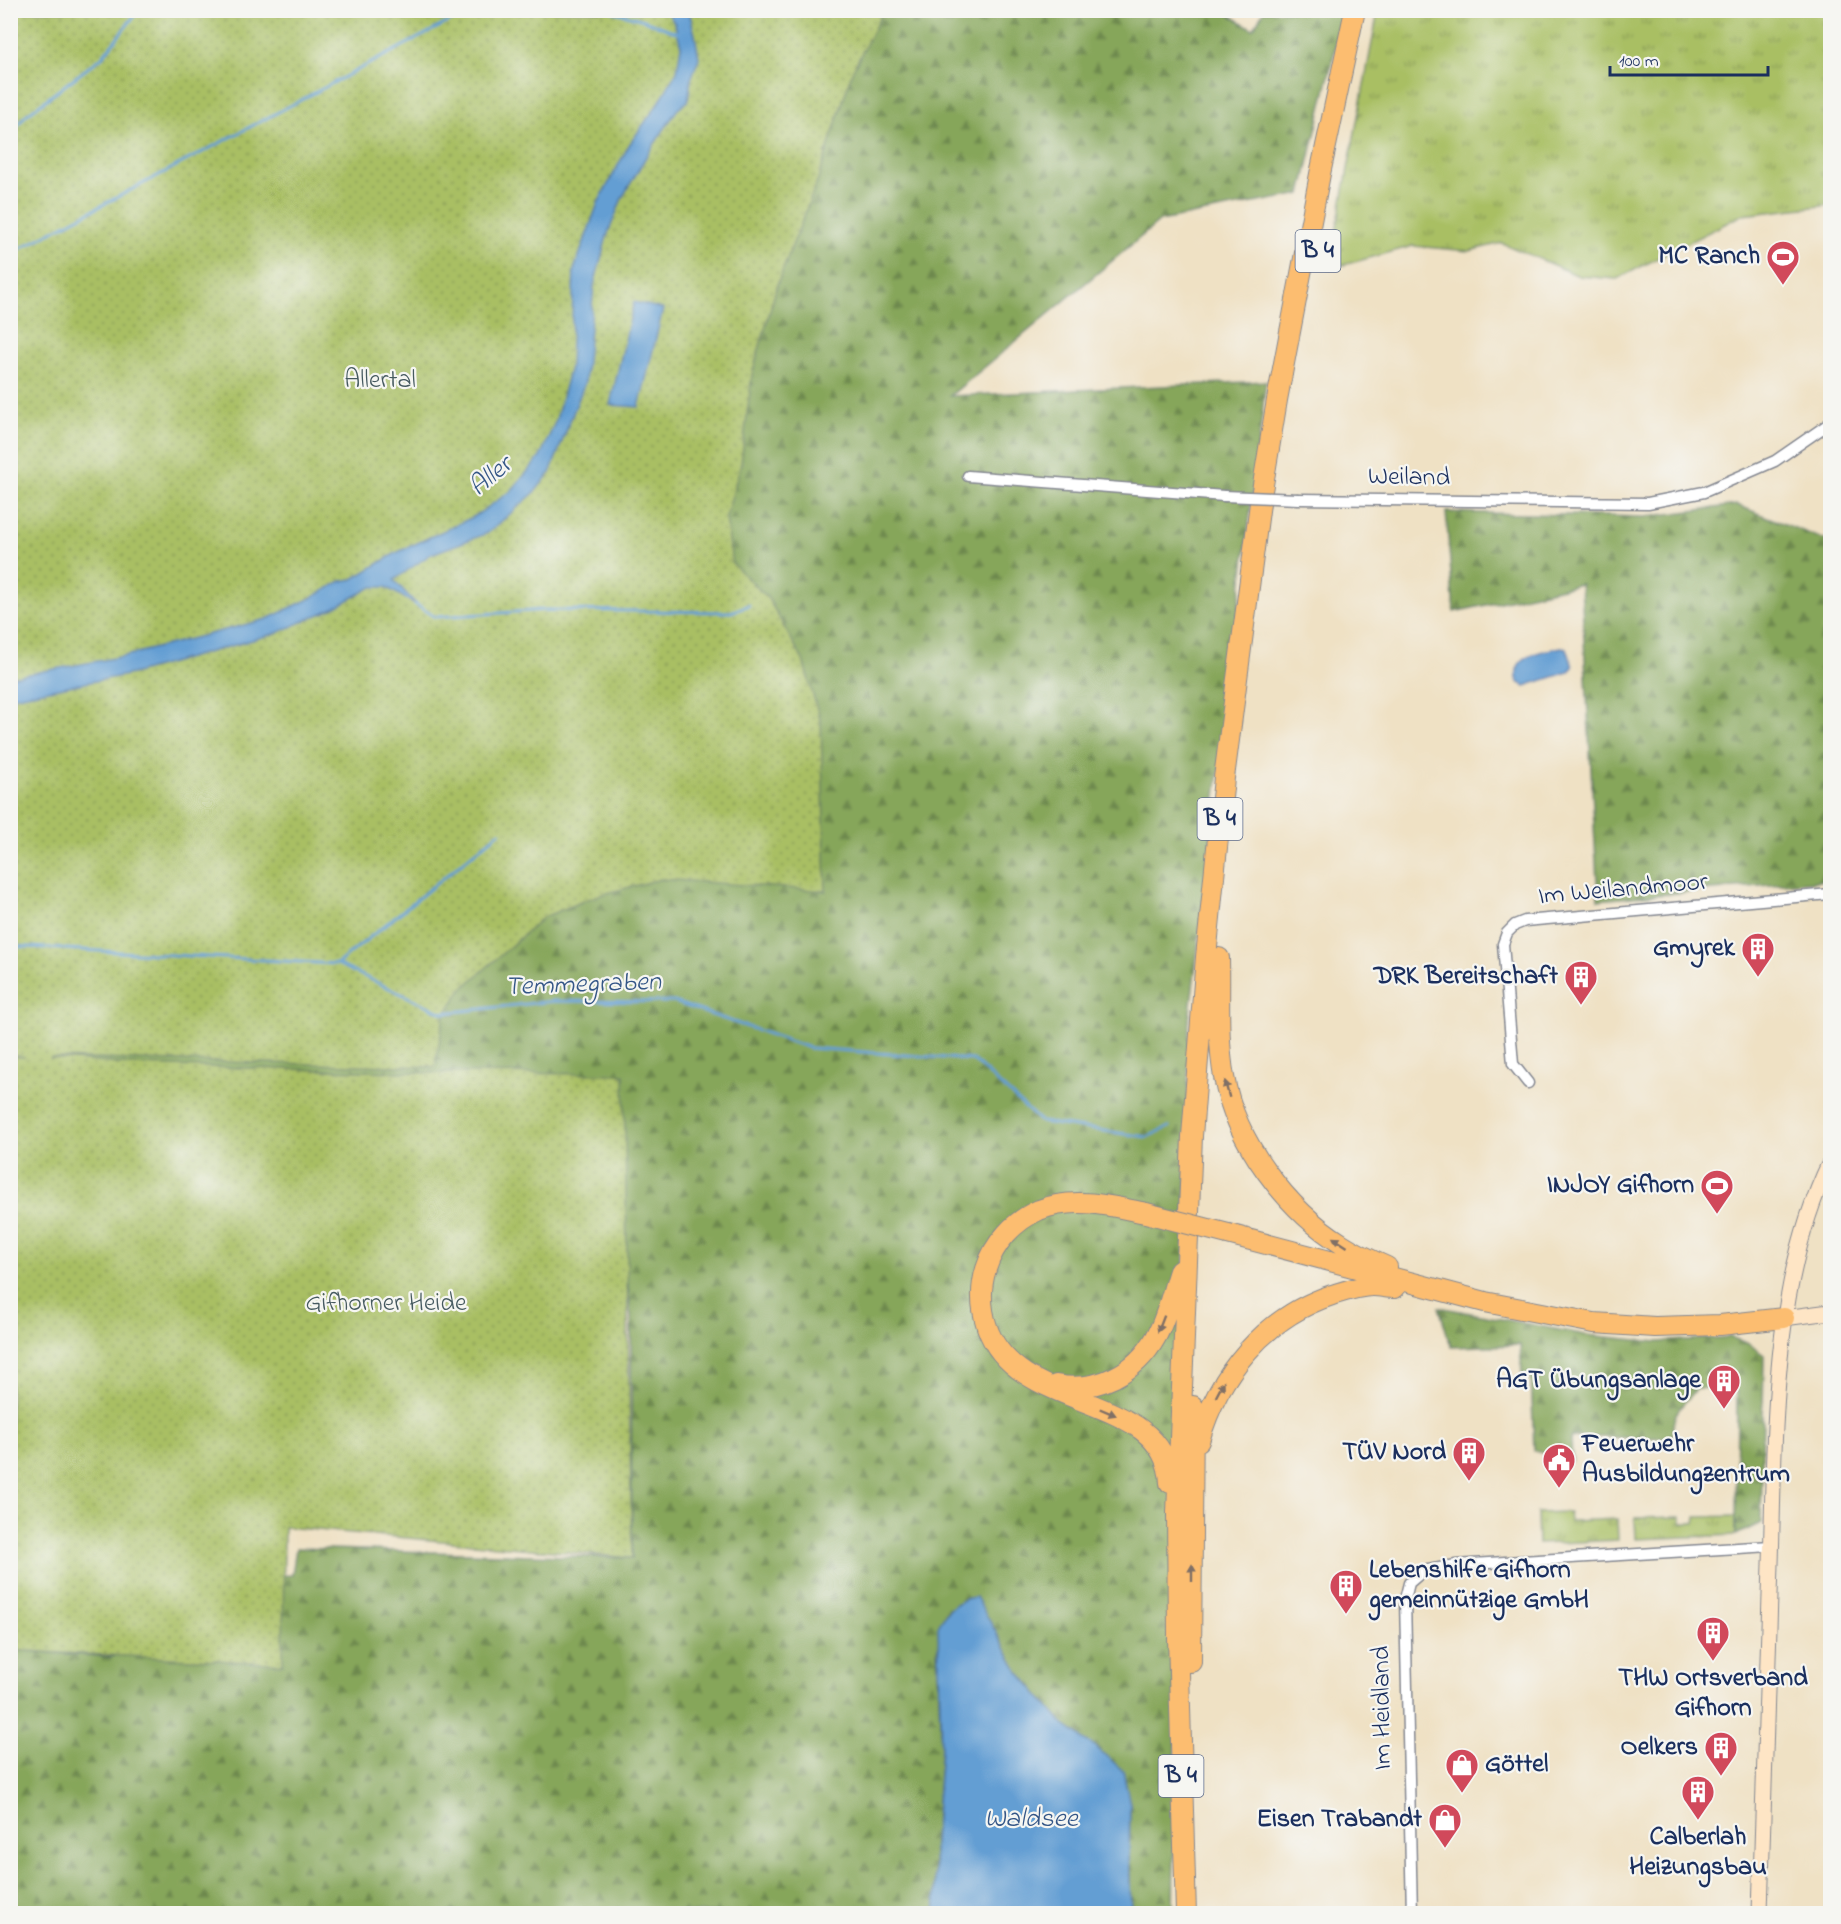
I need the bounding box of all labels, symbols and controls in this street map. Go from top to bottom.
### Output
scale bar [1610,39,1768,77]
text: 100 m [1619,49,1659,75]
road number: B 4 [1296,230,1340,272]
place label: MC Ranch [1658,238,1760,276]
sports icon: MC Ranch [1765,239,1801,286]
park label: Allertal [344,362,416,400]
water label: Aller [461,445,524,507]
street label: Weiland [1368,458,1451,498]
road number: B 4 [1198,798,1242,840]
street label: Im Weilandmoor [1536,864,1710,916]
place label: Gmyrek [1653,930,1736,968]
building icon: Gmyrek [1740,931,1776,978]
place label: DRK Bereitschaft [1373,958,1558,996]
building icon: DRK Bereitschaft [1563,959,1599,1006]
water label: Temmegraben [504,963,663,1008]
one-way arrow [1222,1080,1231,1098]
place label: INJOY Gifhorn [1547,1167,1694,1205]
sports icon: INJOY Gifhorn [1699,1168,1735,1215]
one-way arrow [1332,1237,1348,1248]
park label: Gifhorner Heide [305,1285,467,1323]
one-way arrow [1156,1315,1166,1333]
place label: AGT Übungsanlage [1496,1362,1702,1401]
building icon: AGT Übungsanlage [1706,1363,1742,1410]
one-way arrow [1215,1381,1225,1398]
one-way arrow [1100,1407,1118,1417]
place label: Feuerwehr Ausbildungzentrum [1580,1426,1790,1495]
place label: TÜV Nord [1342,1434,1446,1472]
building icon: TÜV Nord [1451,1435,1487,1482]
public building icon: Feuerwehr Ausbildungzentrum [1541,1442,1577,1489]
place label: Lebenshilfe Gifhorn gemeinnützige GmbH [1368,1552,1589,1621]
one-way arrow [1187,1564,1197,1583]
building icon: Lebenshilfe Gifhorn gemeinnützige GmbH [1328,1568,1364,1615]
building icon: THW Ortsverband Gifhorn [1695,1615,1731,1662]
street label: Im Heidland [1363,1645,1403,1771]
place label: THW Ortsverband Gifhorn [1618,1660,1808,1728]
place label: Oelkers [1621,1729,1698,1767]
building icon: Oelkers [1703,1730,1739,1777]
place label: Göttel [1485,1746,1548,1784]
shop icon: Göttel [1444,1747,1480,1794]
road number: B 4 [1158,1755,1204,1797]
building icon: Calberlah Heizungsbau [1680,1774,1716,1821]
water label: Waldsee [984,1800,1079,1839]
place label: Eisen Trabandt [1256,1801,1422,1839]
shop icon: Eisen Trabandt [1427,1802,1463,1849]
place label: Calberlah Heizungsbau [1629,1819,1767,1888]

